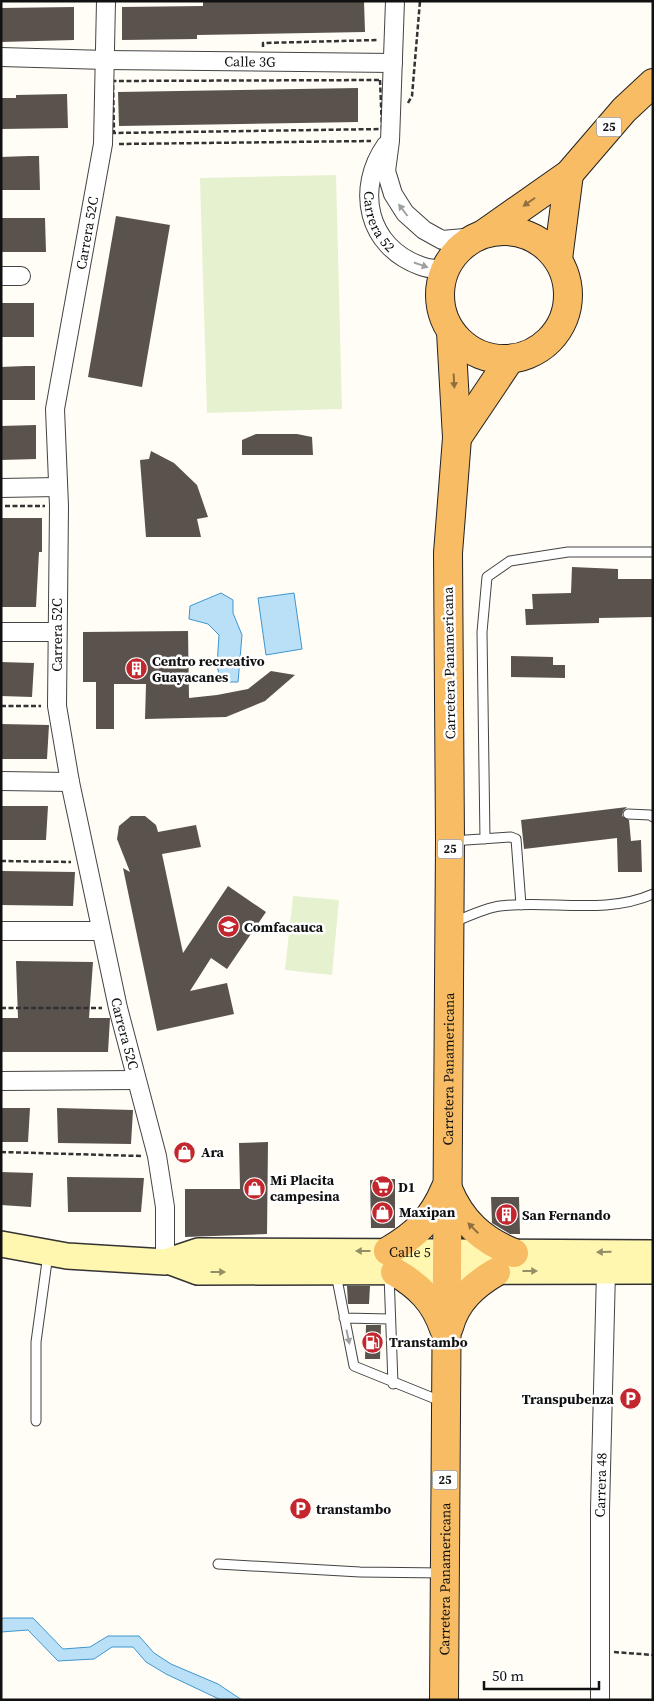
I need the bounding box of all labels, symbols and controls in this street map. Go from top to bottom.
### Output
street label: Calle 3G [224,51,276,72]
road number: 25 [596,118,622,136]
street label: Carrera 52 [359,191,400,256]
street label: Carrera 52C [71,195,103,271]
one-way arrow [522,197,536,207]
one-way arrow [398,203,409,216]
one-way arrow [413,262,428,269]
one-way arrow [450,373,458,389]
street label: Carretera Panamericana [438,586,460,740]
street label: Carrera 52C [47,598,67,672]
place label: Centro recreativo Guayacanes [152,651,265,687]
building icon: Centro recreativo Guayacanes [124,657,148,681]
road number: 25 [438,840,462,859]
school or university icon: Comfacauca [216,915,240,939]
place label: Comfacauca [244,917,324,937]
street label: Carretera Panamericana [438,992,459,1146]
street label: Carrera 52C [106,996,144,1072]
shop icon: Ara [173,1140,197,1164]
place label: Ara [201,1142,225,1162]
place label: Mi Placita campesina [270,1170,340,1206]
supermarket icon: D1 [370,1175,394,1199]
shop icon: Mi Placita campesina [242,1176,266,1200]
place label: D1 [398,1177,415,1197]
shop icon: Maxipan [371,1200,395,1224]
place label: Maxipan [399,1202,456,1222]
building icon: San Fernando [494,1203,518,1227]
place label: San Fernando [522,1205,611,1225]
one-way arrow [467,1222,479,1234]
street label: Calle 5 [389,1242,431,1262]
one-way arrow [354,1247,370,1255]
one-way arrow [596,1248,612,1256]
one-way arrow [522,1267,538,1275]
one-way arrow [210,1268,226,1276]
one-way arrow [344,1329,352,1345]
fuel station icon: Transtambo [361,1330,385,1354]
place label: Transtambo [389,1332,468,1352]
parking icon: Transpubenza [618,1387,642,1411]
place label: Transpubenza [522,1389,615,1409]
street label: Carrera 48 [590,1452,611,1517]
road number: 25 [432,1470,458,1490]
parking icon: transtambo [288,1497,312,1521]
place label: transtambo [316,1499,391,1519]
street label: Carretera Panamericana [434,1502,455,1656]
scale bar [484,1658,599,1690]
text: 50 m [492,1665,524,1686]

